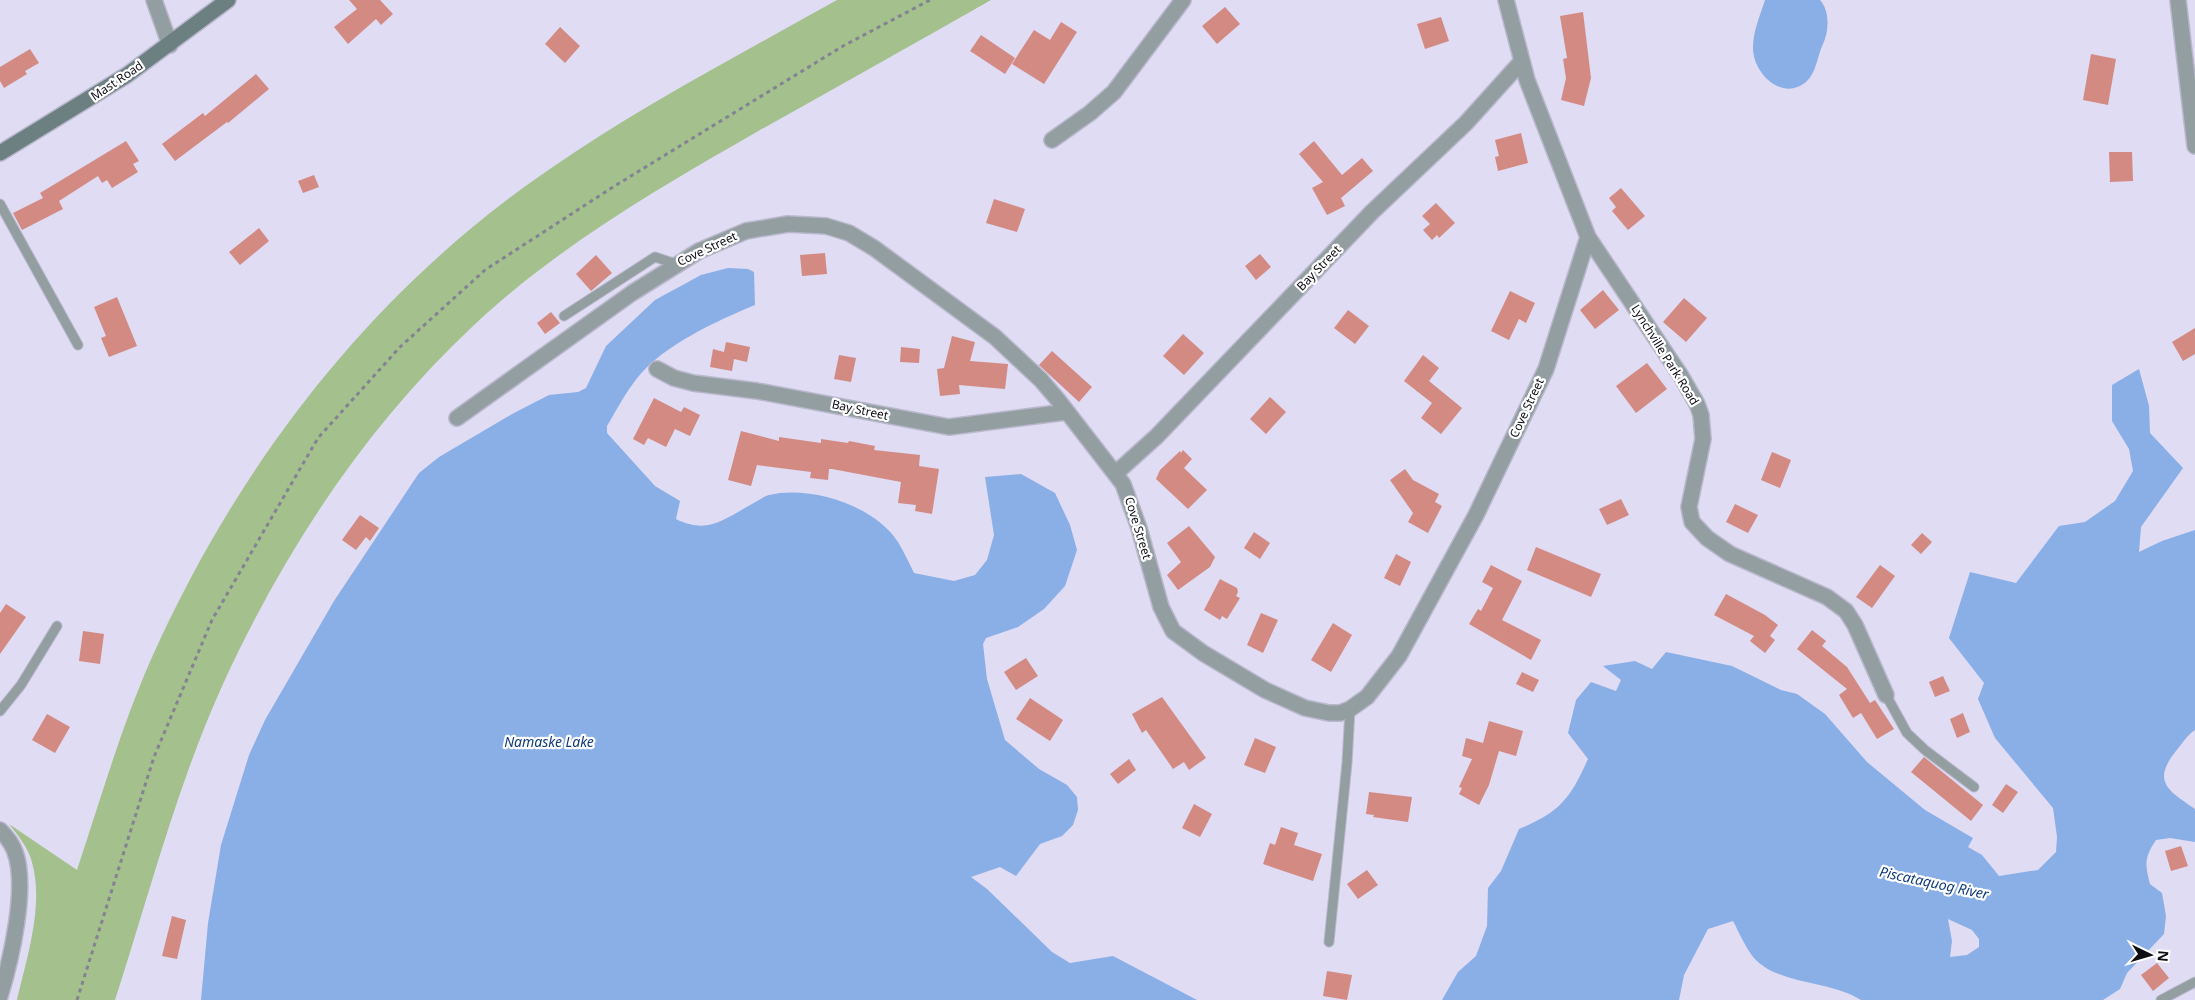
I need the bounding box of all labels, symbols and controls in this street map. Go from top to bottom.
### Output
street label: Mast Road [87,57,146,104]
street label: Cove Street [674,227,740,270]
street label: Bay Street [1293,241,1345,294]
street label: Lynchville Park Road [1628,301,1703,408]
street label: Cove Street [1505,375,1548,440]
street label: Bay Street [830,395,891,424]
street label: Cove Street [1121,495,1156,562]
water label: Namaske Lake [504,732,594,751]
water label: Piscataquog River [1878,862,1991,903]
north arrow [2125,930,2175,980]
text: N [2153,950,2173,963]

